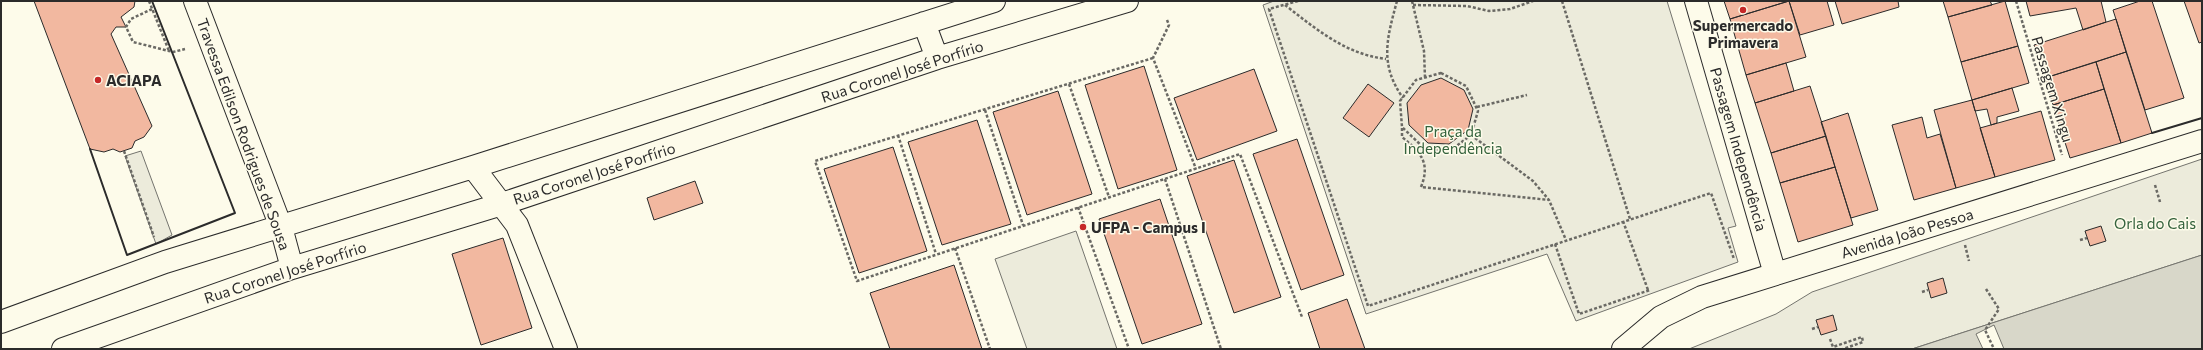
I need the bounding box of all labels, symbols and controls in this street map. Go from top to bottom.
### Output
marker: Supermercado Primavera [1738,5,1748,15]
street label: Travessa Edilson Rodrigues de Sousa [194,16,294,252]
place label: Supermercado Primavera [1693,16,1793,51]
street label: Passagem Xingu [2028,34,2078,144]
street label: Rua Coronel José Porfírio [819,36,985,106]
street label: Passagem Independência [1707,65,1771,233]
place label: ACIAPA [106,71,162,89]
marker: ACIAPA [93,75,103,85]
park label: Praça da Independência [1403,122,1503,157]
street label: Rua Coronel José Porfírio [511,138,677,208]
street label: Avenida João Pessoa [1839,204,1975,262]
park label: Orla do Cais [2114,214,2196,232]
place label: UFPA - Campus I [1091,218,1206,236]
marker: UFPA - Campus I [1078,222,1088,232]
street label: Rua Coronel José Porfírio [202,237,368,307]

